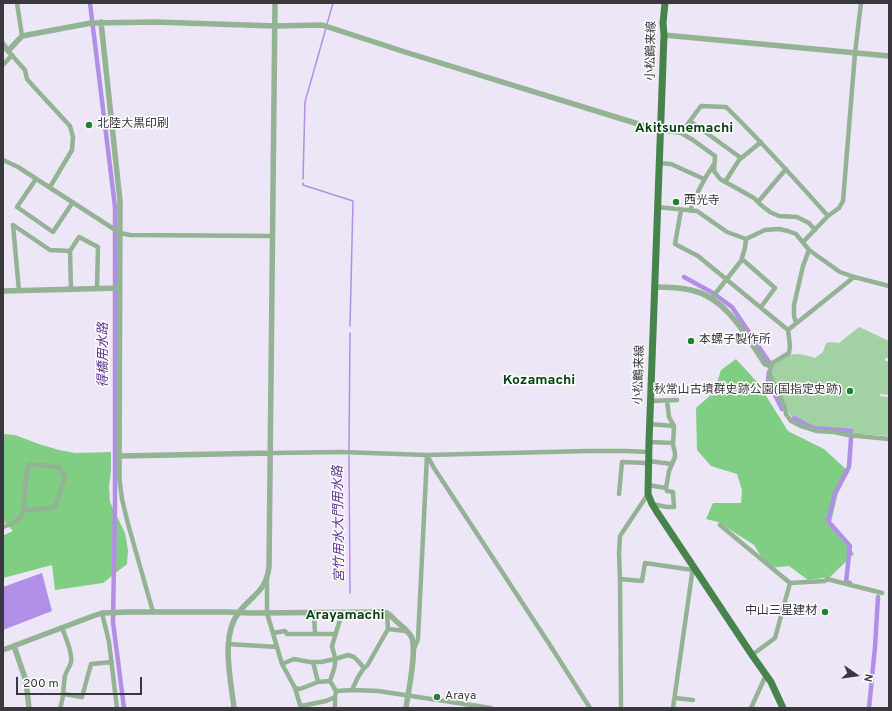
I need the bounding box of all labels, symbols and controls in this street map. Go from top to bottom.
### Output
street label: 小松鶴来線 [644,21,660,81]
place label: 北陸大黒印刷 [97,118,169,132]
marker: 北陸大黒印刷 [84,120,94,130]
district label: Akitsunemachi [635,121,733,137]
place label: 西光寺 [684,195,720,209]
marker: 西光寺 [671,197,681,207]
water label: 得橋用水路 [96,323,112,387]
place label: 本螺子製作所 [699,334,771,348]
marker: 本螺子製作所 [686,336,696,346]
street label: 小松鶴来線 [632,345,648,405]
district label: Kozamachi [503,373,575,389]
place label: 秋常山古墳群史跡公園(国指定史跡) [654,384,842,398]
marker: 秋常山古墳群史跡公園(国指定史跡) [845,386,855,396]
water label: 宮竹用水大門用水路 [331,465,349,583]
place label: 中山三星建材 [745,605,817,619]
marker: 中山三星建材 [820,607,830,617]
district label: Arayamachi [306,608,384,624]
north arrow [836,655,876,695]
scale bar [18,669,144,695]
text: N [860,672,875,683]
text: 200 m [23,676,59,692]
place label: Araya [445,690,476,704]
marker: Araya [432,692,442,702]

